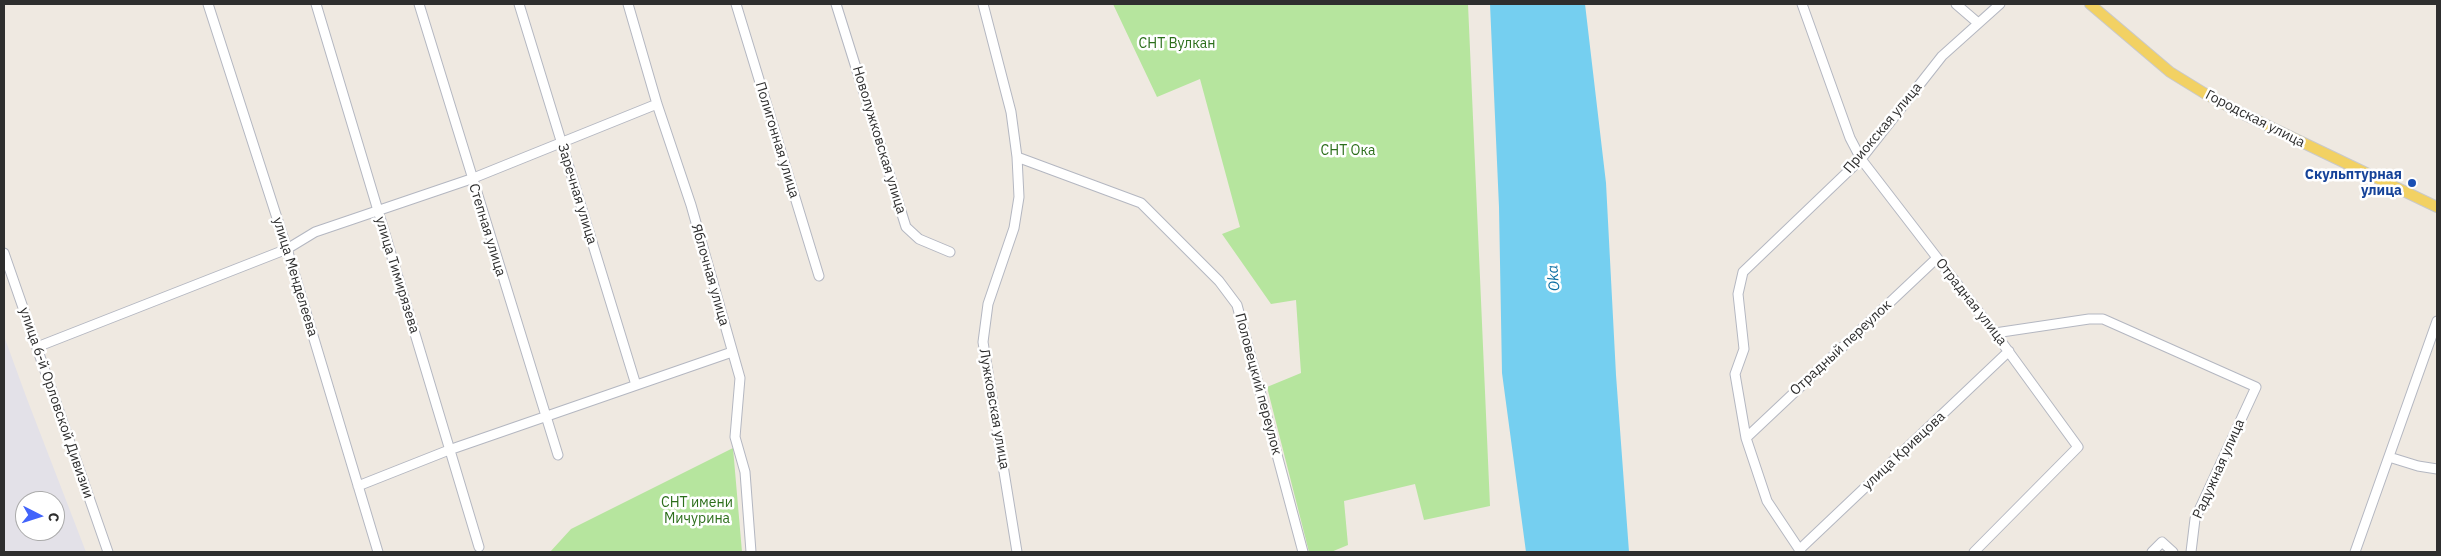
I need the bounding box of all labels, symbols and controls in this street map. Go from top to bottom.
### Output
park label: СНТ Вулкан [1139,36,1215,52]
street label: Новолужковская улица [848,64,910,216]
street label: Приокская улица [1840,79,1926,177]
street label: Полигонная улица [751,80,803,200]
street label: Городская улица [2202,87,2308,151]
street label: Заречная улица [554,142,600,246]
park label: СНТ Ока [1321,143,1375,159]
place label: Скульптурная улица [2305,167,2402,200]
marker: Скульптурная улица [2406,177,2418,189]
street label: Степная улица [465,182,509,278]
street label: улица Менделеева [269,215,321,339]
street label: улица Тимирязева [371,215,423,335]
street label: Яблочная улица [687,222,733,328]
street label: Отрадная улица [1932,255,2010,349]
water label: Oka [1544,264,1564,292]
street label: Отрадный переулок [1787,297,1895,399]
street label: улица 6-й Орловской Дивизии [15,305,97,501]
street label: Половецкий переулок [1231,311,1285,457]
street label: Лужковская улица [975,347,1013,471]
street label: улица Кривцова [1859,408,1949,494]
street label: Радужная улица [2189,416,2249,522]
north arrow [15,491,65,541]
park label: СНТ имени Мичурина [661,495,733,528]
text: С [45,512,63,523]

